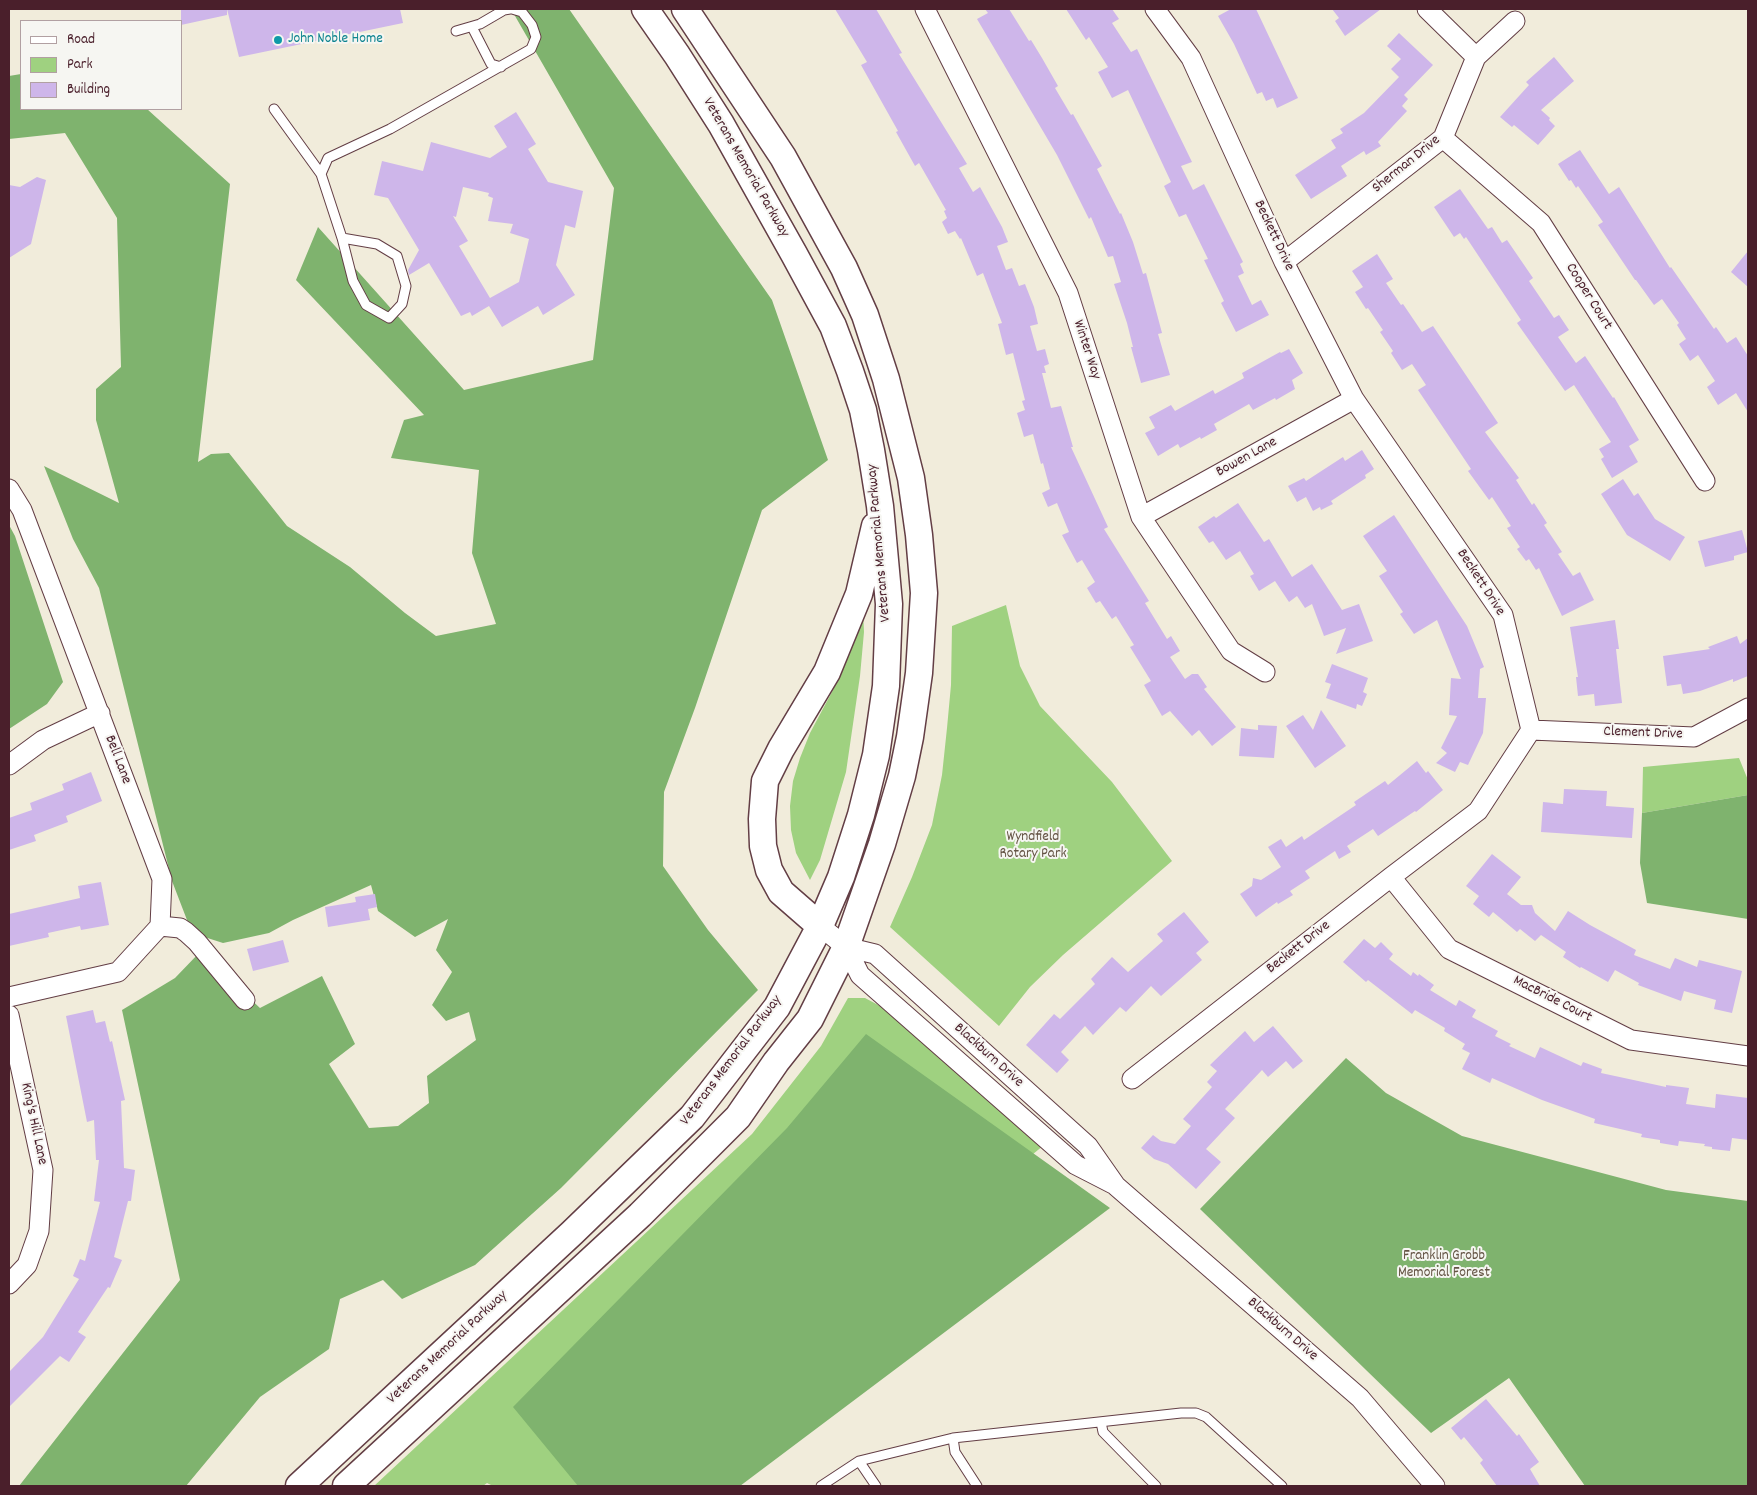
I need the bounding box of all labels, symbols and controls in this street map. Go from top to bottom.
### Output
legend [20,20,182,110]
text: Road [67,29,95,51]
place label: John Noble Home [288,31,383,49]
marker: John Noble Home [272,34,284,46]
text: Park [67,54,93,76]
text: Building [67,79,110,101]
street label: Veterans Memorial Parkway [698,95,792,241]
street label: Sherman Drive [1369,132,1445,198]
street label: Beckett Drive [1249,198,1297,274]
street label: Cooper Court [1561,260,1615,334]
street label: Winter Way [1068,318,1104,382]
street label: Bowen Lane [1213,434,1281,482]
street label: Veterans Memorial Parkway [864,463,896,623]
street label: Beckett Drive [1452,546,1508,620]
street label: Clement Drive [1603,724,1683,744]
street label: Bell Lane [99,733,135,787]
park label: Wyndfield Rotary Park [999,829,1067,864]
street label: Beckett Drive [1264,918,1334,978]
street label: MacBride Court [1510,972,1594,1028]
street label: Veterans Memorial Parkway [677,992,787,1130]
street label: Blackburn Drive [949,1020,1027,1092]
street label: King's Hill Lane [16,1081,50,1167]
park label: Franklin Grobb Memorial Forest [1398,1248,1490,1283]
street label: Veterans Memorial Parkway [384,1287,512,1409]
street label: Blackburn Drive [1243,1294,1321,1366]

